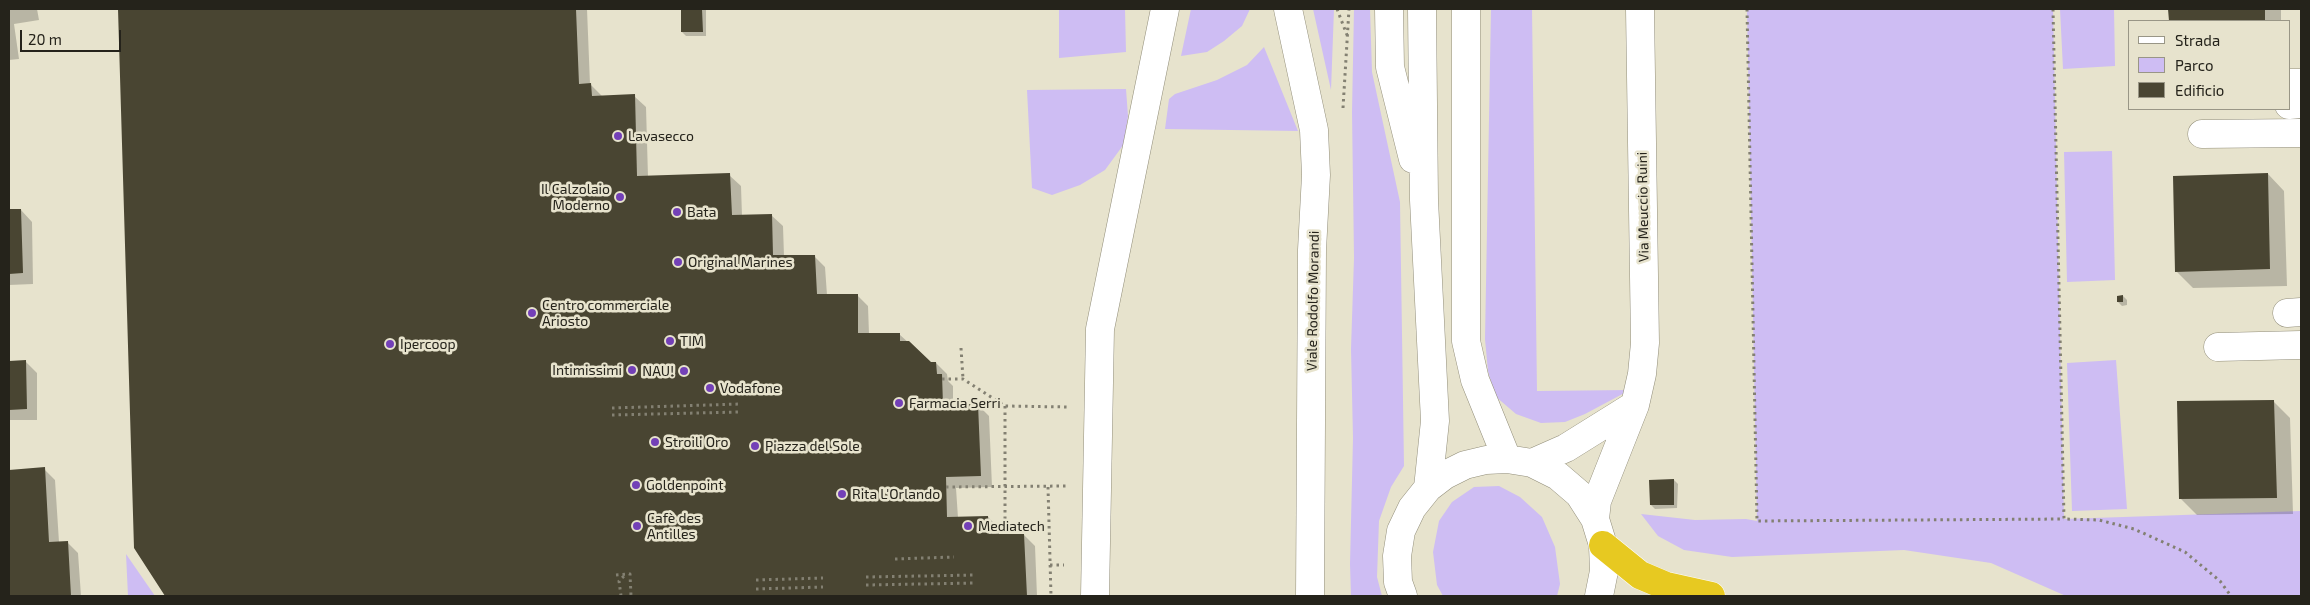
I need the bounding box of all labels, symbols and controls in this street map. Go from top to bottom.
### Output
scale bar [22,20,124,52]
legend [2128,20,2290,110]
text: 20 m [28,30,62,48]
text: Strada [2175,31,2220,49]
text: Parco [2175,56,2214,74]
text: Edificio [2175,81,2224,99]
place label: Lavasecco [628,128,694,144]
marker: Lavasecco [612,130,624,142]
street label: Via Meuccio Ruini [1634,152,1652,262]
place label: Il Calzolaio Moderno [541,181,610,213]
marker: Il Calzolaio Moderno [614,191,626,203]
place label: Bata [687,204,716,220]
marker: Bata [671,206,683,218]
street label: Viale Rodolfo Morandi [1303,231,1323,371]
place label: Original Marines [688,254,793,270]
marker: Original Marines [672,256,684,268]
place label: Centro commerciale Ariosto [542,297,669,330]
marker: Centro commerciale Ariosto [526,307,538,319]
place label: TIM [680,333,704,349]
marker: TIM [664,335,676,347]
place label: Ipercoop [400,336,455,352]
marker: Ipercoop [384,338,396,350]
place label: Intimissimi [552,362,622,378]
place label: NAU! [642,363,674,379]
marker: Intimissimi [626,364,638,376]
marker: NAU! [678,365,690,377]
place label: Vodafone [720,380,780,396]
marker: Vodafone [704,382,716,394]
place label: Farmacia Serri [909,395,1001,411]
marker: Farmacia Serri [893,397,905,409]
place label: Stroili Oro [665,434,728,450]
marker: Stroili Oro [649,436,661,448]
place label: Piazza del Sole [765,438,860,454]
marker: Piazza del Sole [749,440,761,452]
place label: Goldenpoint [646,477,724,493]
marker: Goldenpoint [630,479,642,491]
place label: Rita L'Orlando [852,486,940,502]
marker: Rita L'Orlando [836,488,848,500]
place label: Cafè des Antilles [647,510,701,542]
place label: Mediatech [978,518,1045,534]
marker: Cafè des Antilles [631,520,643,532]
marker: Mediatech [962,520,974,532]

